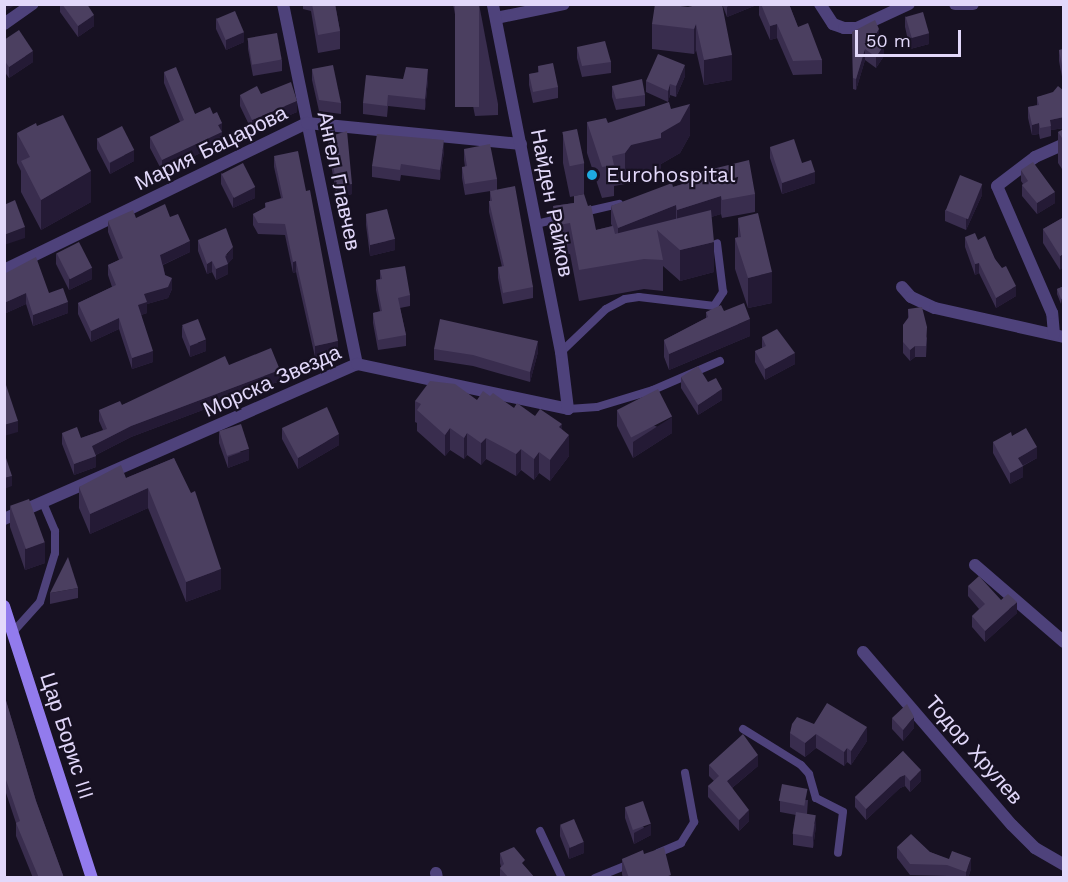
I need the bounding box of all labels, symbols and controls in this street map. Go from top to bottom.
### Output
scale bar [858,18,964,56]
text: 50 m [866,30,911,51]
street label: Мария Бацарова [131,100,291,196]
street label: Ангел Главчев [312,109,366,253]
street label: Найден Райков [525,127,579,279]
place label: Eurohospital [606,162,735,188]
marker: Eurohospital [583,166,601,184]
street label: Морска Звезда [199,339,345,423]
street label: Цар Борис III [35,669,99,803]
street label: Тодор Хрулев [920,691,1028,809]

